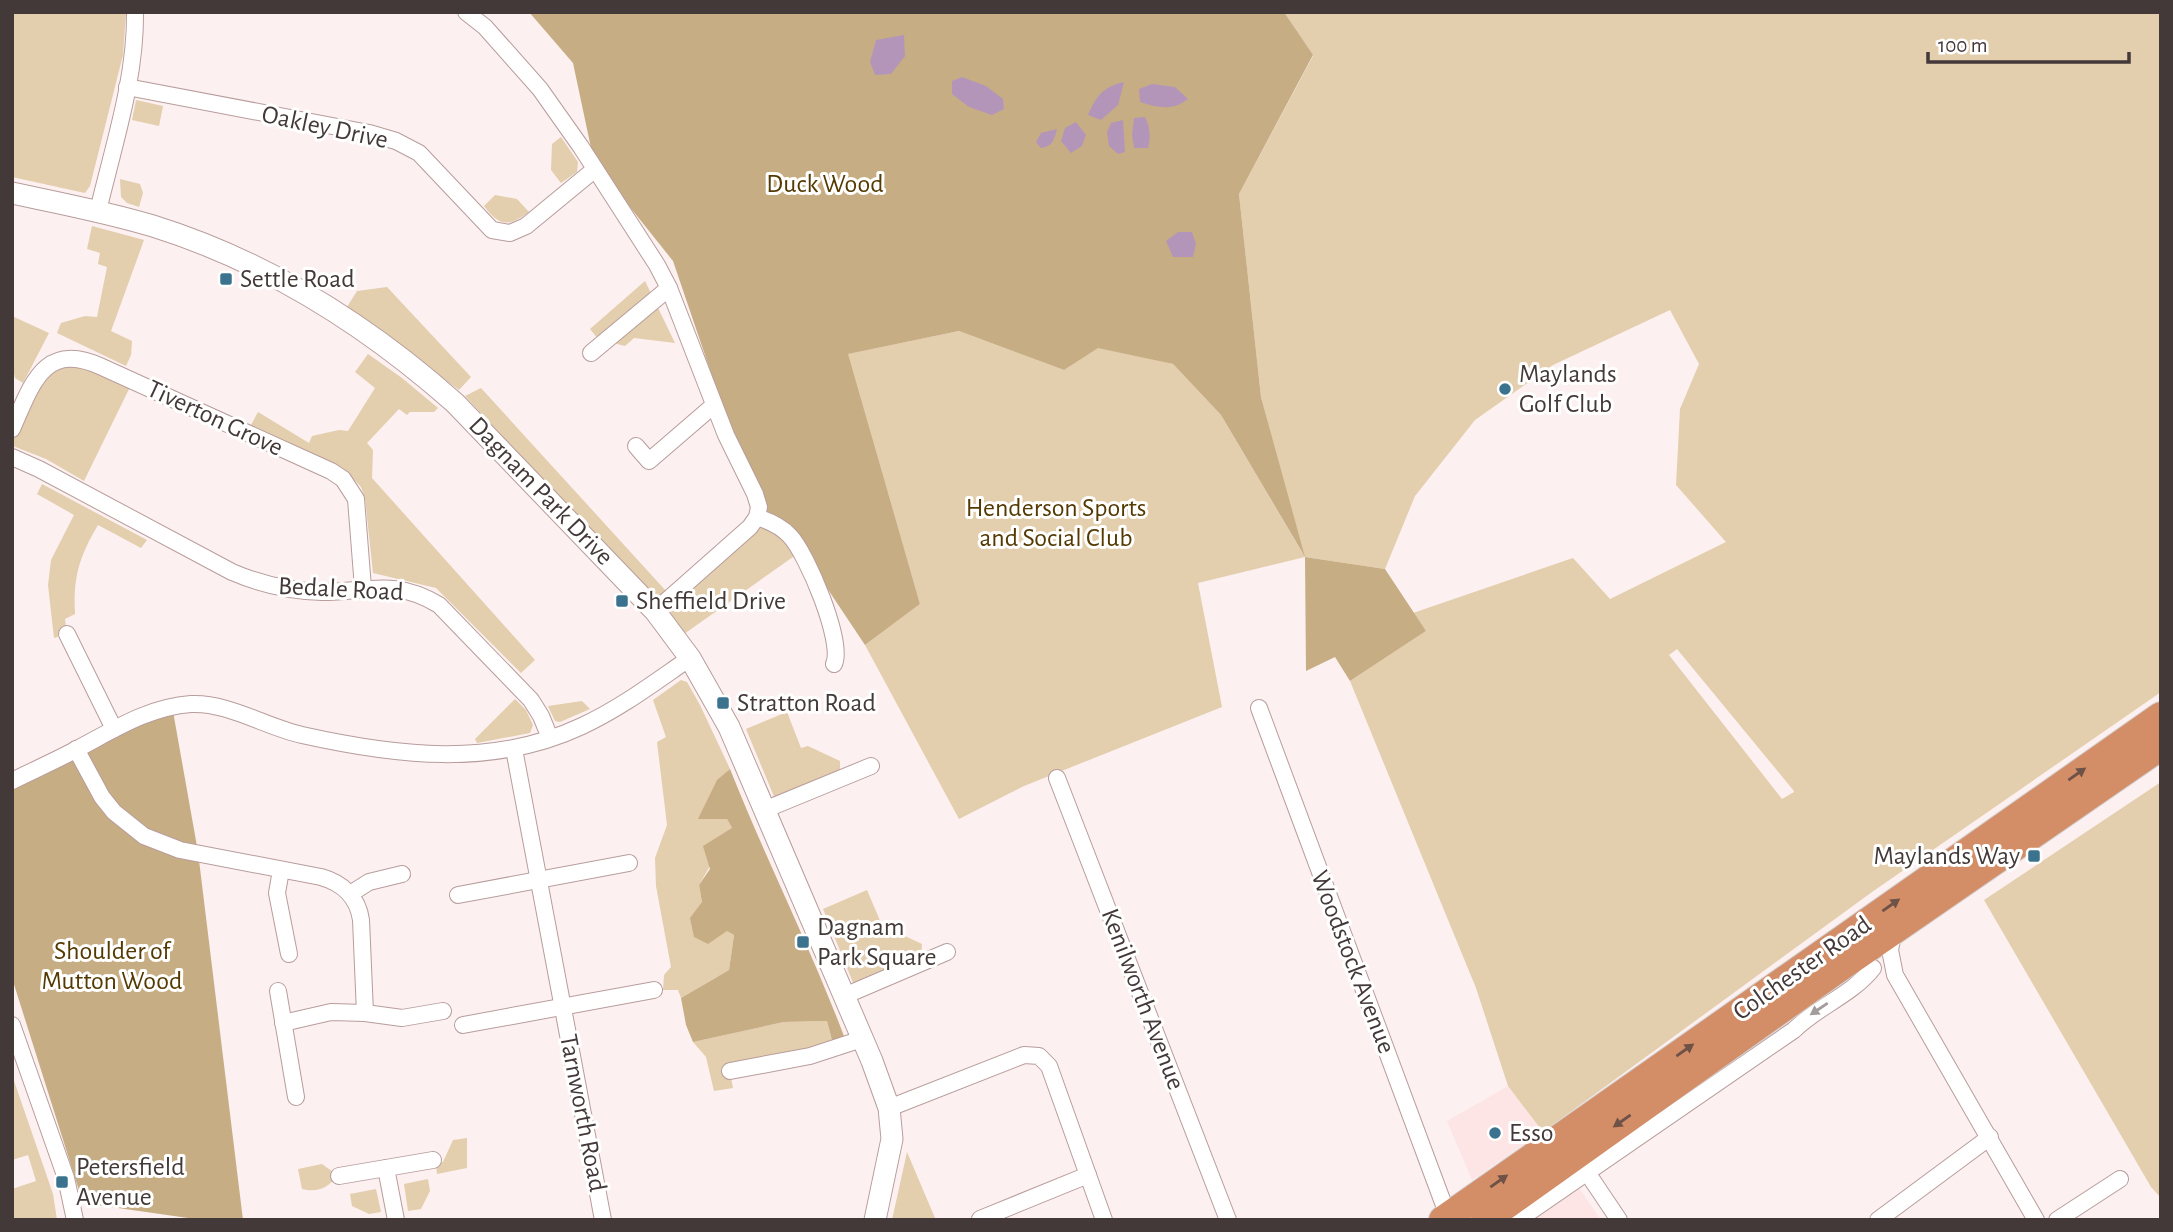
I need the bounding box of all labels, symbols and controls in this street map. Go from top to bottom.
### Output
scale bar [1928,21,2129,65]
text: 100 m [1938,35,1988,56]
street label: Oakley Drive [260,101,390,153]
park label: Duck Wood [766,171,884,197]
place label: Settle Road [240,266,355,292]
marker: Settle Road [218,271,234,287]
place label: Maylands Golf Club [1519,361,1617,417]
street label: Tiverton Grove [143,375,287,461]
marker: Maylands Golf Club [1497,381,1513,397]
street label: Dagnam Park Drive [464,412,618,570]
park label: Henderson Sports and Social Club [966,495,1146,551]
street label: Bedale Road [278,573,404,605]
place label: Sheffield Drive [636,588,786,614]
marker: Sheffield Drive [614,593,630,609]
place label: Stratton Road [737,690,876,716]
marker: Stratton Road [715,695,731,711]
one-way arrow [2068,767,2086,781]
place label: Maylands Way [1873,843,2020,869]
marker: Maylands Way [2026,848,2042,864]
street label: Woodstock Avenue [1306,867,1400,1057]
one-way arrow [1882,898,1900,912]
street label: Kenilworth Avenue [1097,905,1189,1093]
street label: Colchester Road [1728,911,1876,1025]
place label: Dagnam Park Square [817,914,937,970]
marker: Dagnam Park Square [795,934,811,950]
park label: Shoulder of Mutton Wood [42,938,182,994]
one-way arrow [1809,1003,1829,1016]
street label: Tarnworth Road [555,1032,611,1194]
one-way arrow [1676,1043,1694,1057]
one-way arrow [1613,1114,1631,1128]
place label: Esso [1509,1120,1554,1146]
marker: Esso [1487,1125,1503,1141]
place label: Petersfield Avenue [76,1154,185,1210]
marker: Petersfield Avenue [54,1174,70,1190]
one-way arrow [1490,1175,1508,1189]

